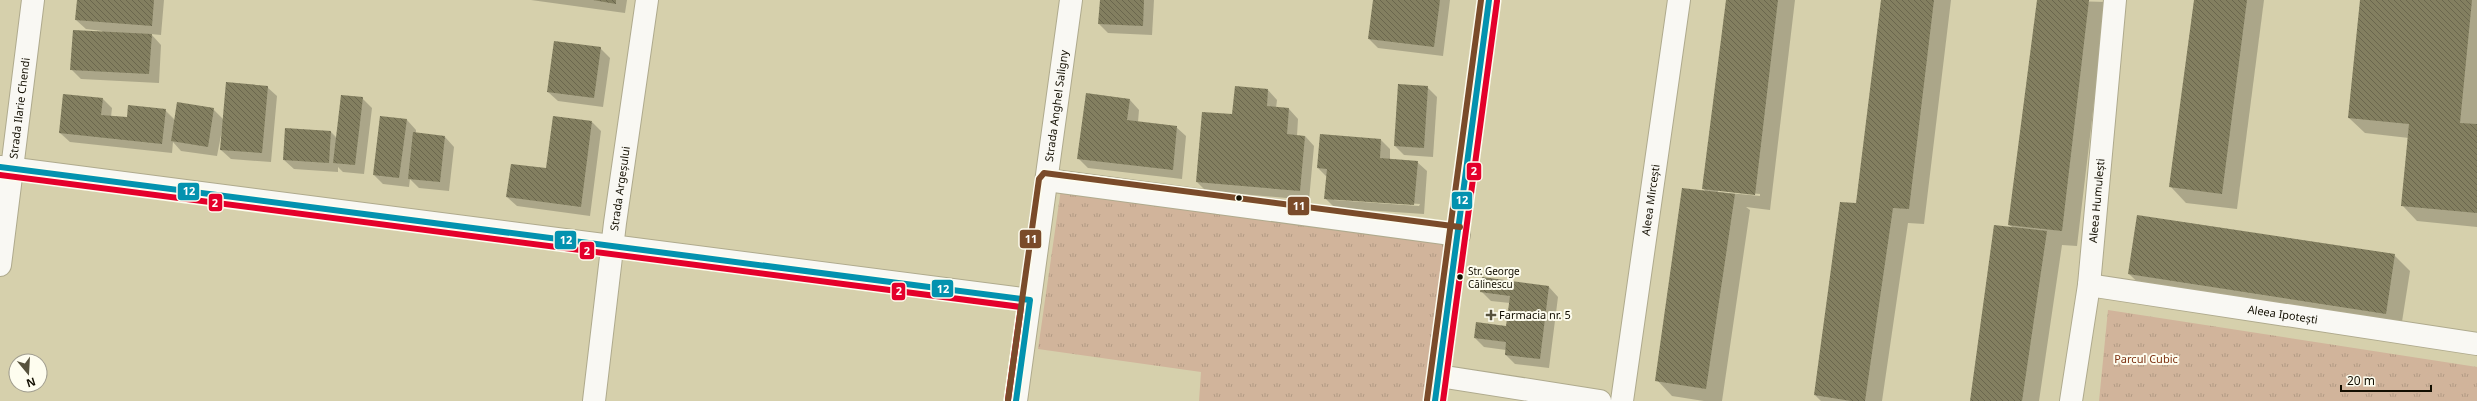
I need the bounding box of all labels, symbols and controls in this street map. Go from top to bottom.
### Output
street label: Strada Anghel Saligny [1041,48,1071,163]
street label: Strada Ilarie Chendi [5,57,33,160]
street label: Strada Argeșului [606,145,633,232]
street label: Aleea Humulești [2085,158,2108,244]
line badge: 2 [1466,162,1482,181]
text: 2 [1471,163,1477,178]
street label: Aleea Mircești [1638,163,1663,237]
line badge: 12 [177,182,200,201]
text: 12 [183,183,195,198]
line badge: 12 [1451,191,1473,210]
text: 12 [1456,192,1468,207]
line badge: 2 [208,193,223,212]
unlabelled marker [1234,193,1244,203]
text: 2 [212,195,218,210]
line badge: 11 [1287,196,1310,216]
text: 11 [1293,198,1305,213]
line badge: 11 [1019,229,1042,249]
line badge: 12 [554,230,577,250]
text: 11 [1025,231,1037,246]
text: 12 [560,232,572,247]
line badge: 2 [579,241,595,260]
text: 2 [584,243,590,258]
place label: Str. George Călinescu [1468,264,1520,291]
marker: Str. George Călinescu [1455,272,1465,282]
line badge: 12 [931,279,954,298]
text: 12 [937,281,949,296]
line badge: 2 [891,282,906,301]
text: 2 [896,283,902,298]
street label: Aleea Ipotești [2247,301,2319,327]
place label: Farmacia nr. 5 [1499,307,1571,322]
marker: Farmacia nr. 5 [1486,310,1496,320]
park label: Parcul Cubic [2114,351,2178,366]
north arrow [8,353,48,393]
scale bar [2341,367,2431,393]
text: 20 m [2347,372,2375,389]
text: N [25,374,38,392]

